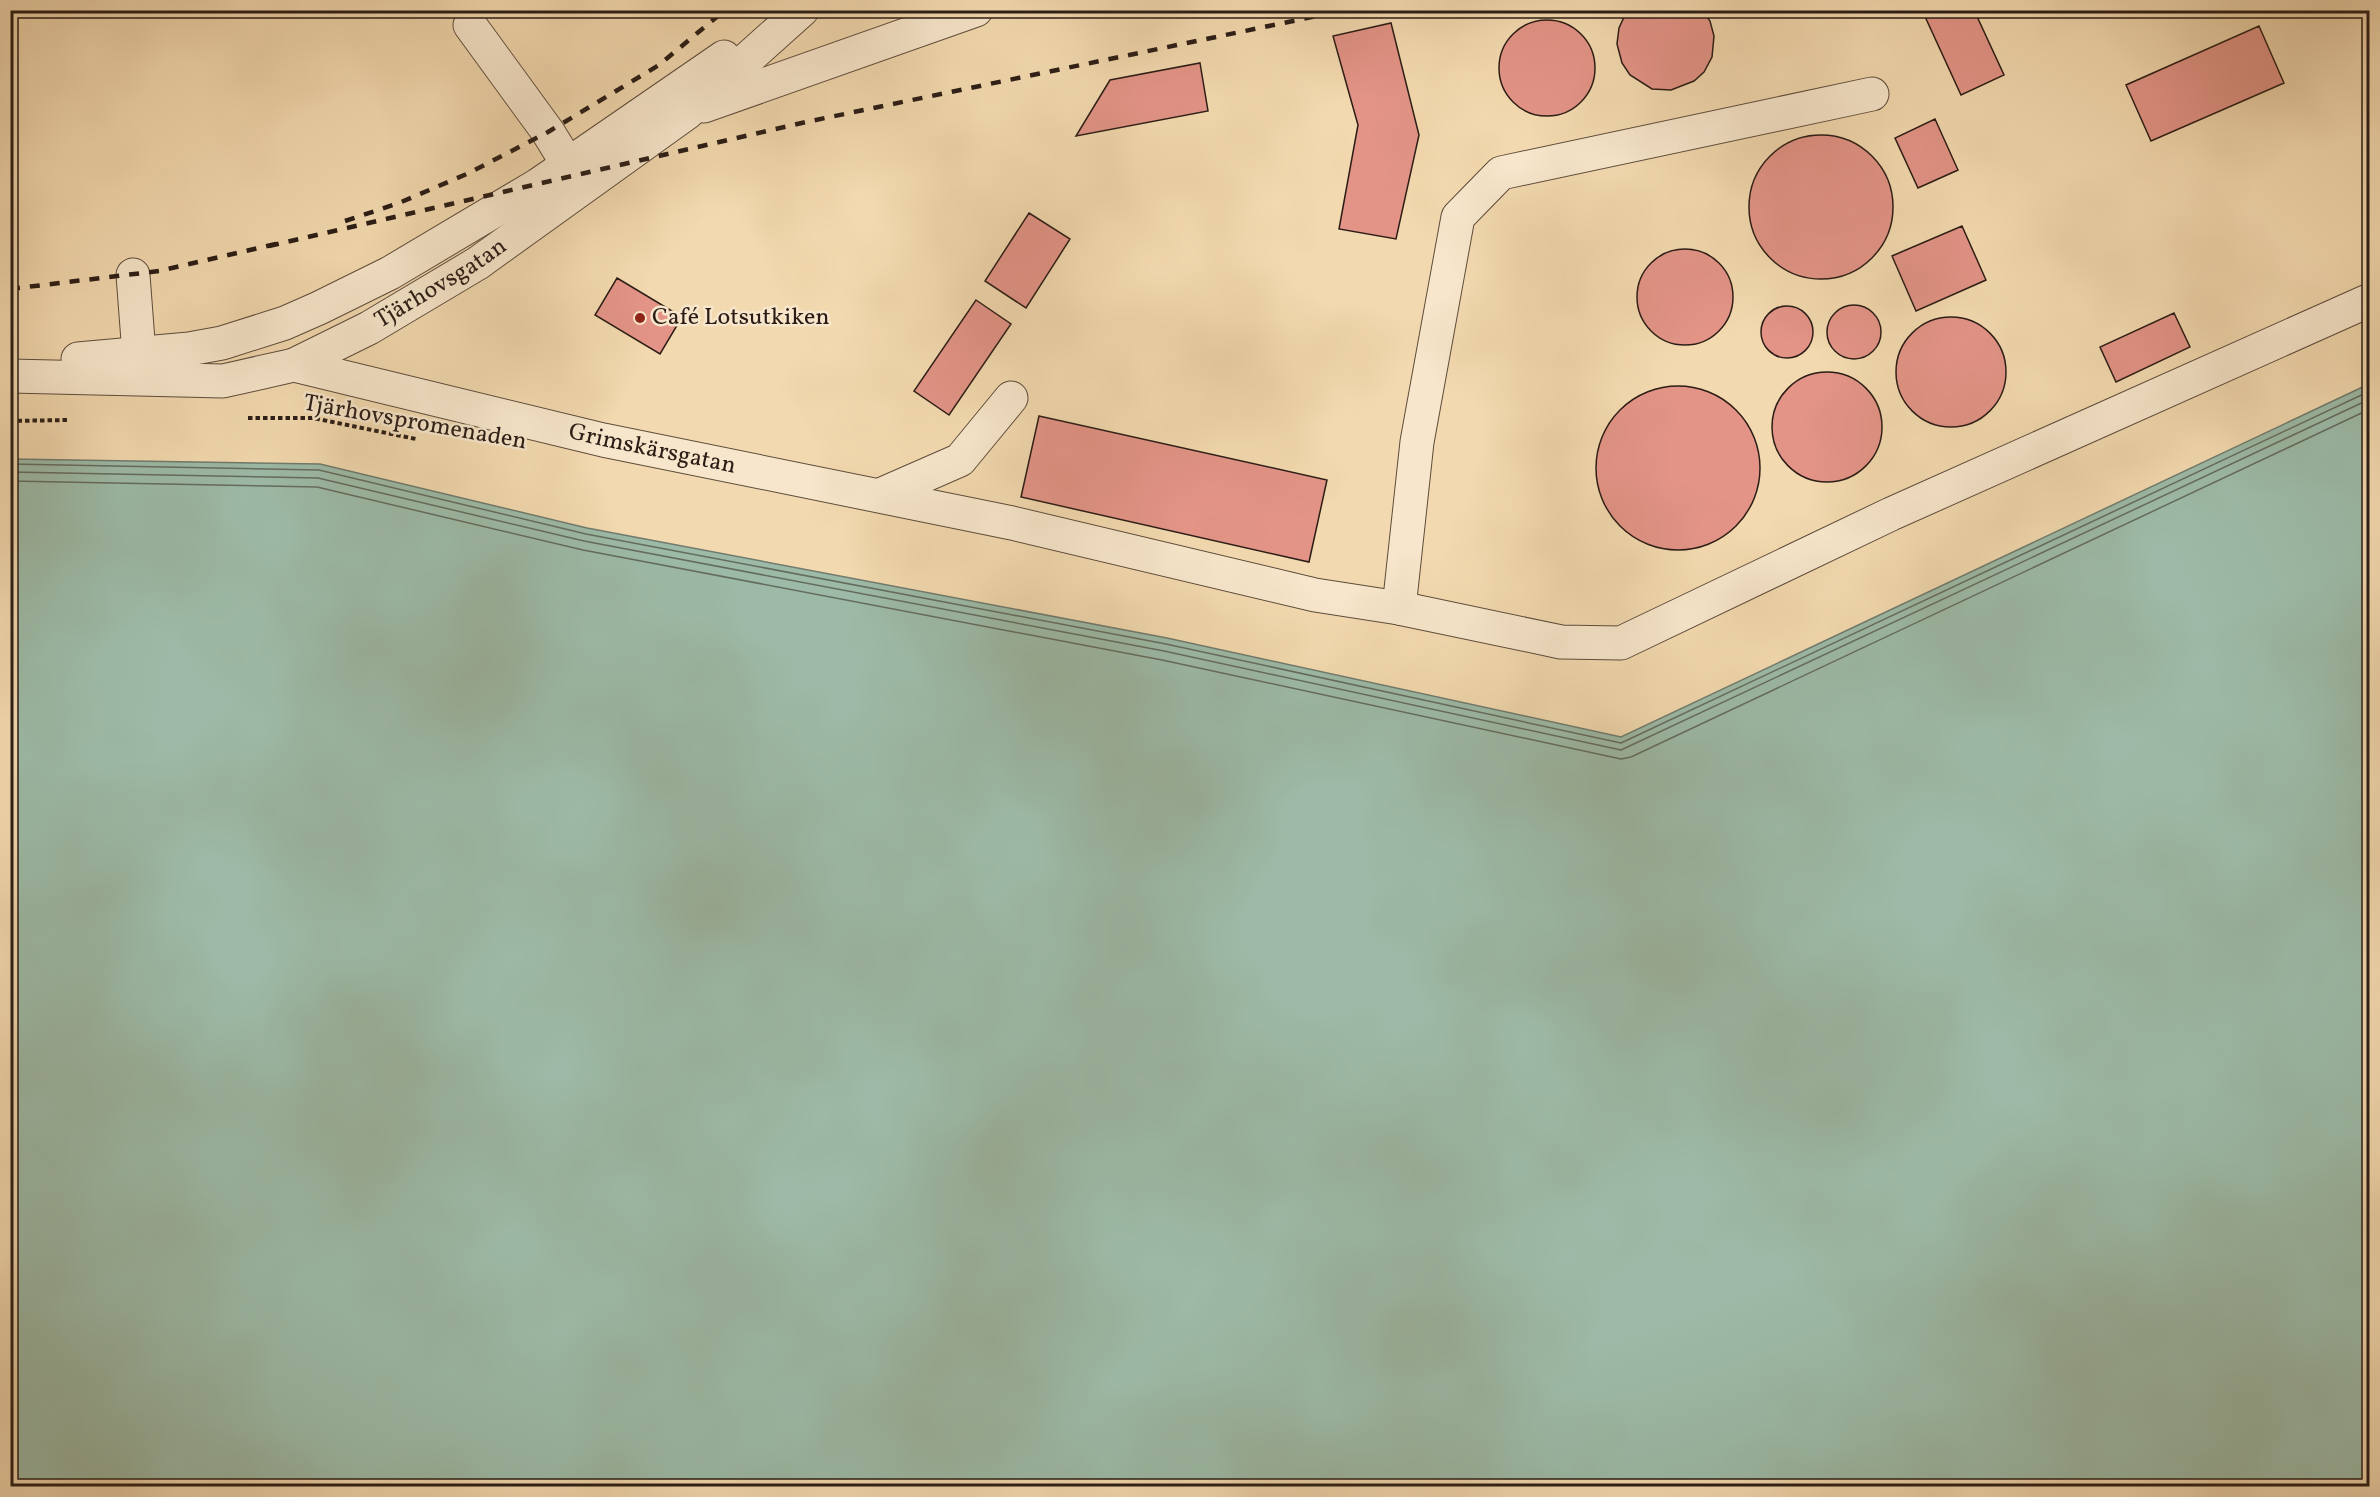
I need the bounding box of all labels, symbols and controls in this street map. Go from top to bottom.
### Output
street label: Tjärhovsgatan [368,230,514,338]
place label: Café Lotsutkiken [652,301,830,335]
marker: Café Lotsutkiken [633,311,647,325]
street label: Tjärhovspromenaden [301,387,529,459]
street label: Grimskärsgatan [565,415,739,484]

